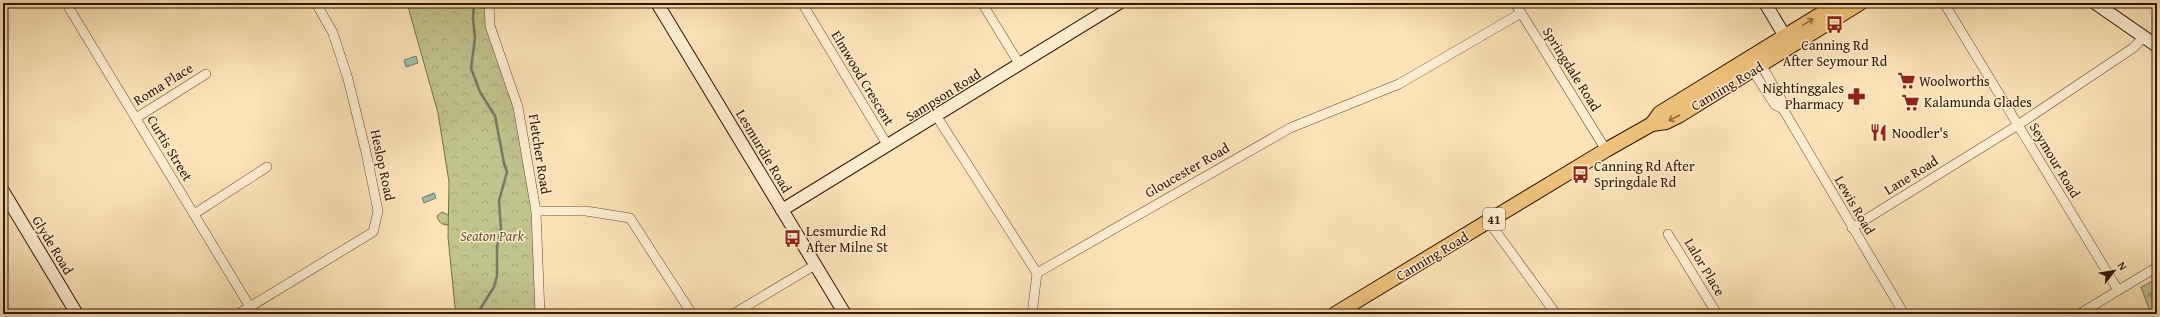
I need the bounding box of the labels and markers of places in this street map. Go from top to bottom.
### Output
bus stop icon: Canning Rd After Seymour Rd [1825,15,1845,35]
place label: Canning Rd After Seymour Rd [1783,35,1888,71]
supermarket icon: Woolworths [1896,71,1916,91]
place label: Woolworths [1919,71,1990,91]
place label: Nightinggales Pharmacy [1763,78,1844,114]
pharmacy icon: Nightinggales Pharmacy [1847,86,1867,106]
supermarket icon: Kalamunda Glades [1901,92,1921,112]
place label: Kalamunda Glades [1924,92,2032,112]
restaurant icon: Noodler's [1869,123,1889,143]
place label: Noodler's [1892,123,1948,143]
place label: Canning Rd After Springdale Rd [1594,156,1695,192]
bus stop icon: Canning Rd After Springdale Rd [1571,164,1591,184]
place label: Lesmurdie Rd After Milne St [806,221,888,257]
bus stop icon: Lesmurdie Rd After Milne St [783,229,803,249]

